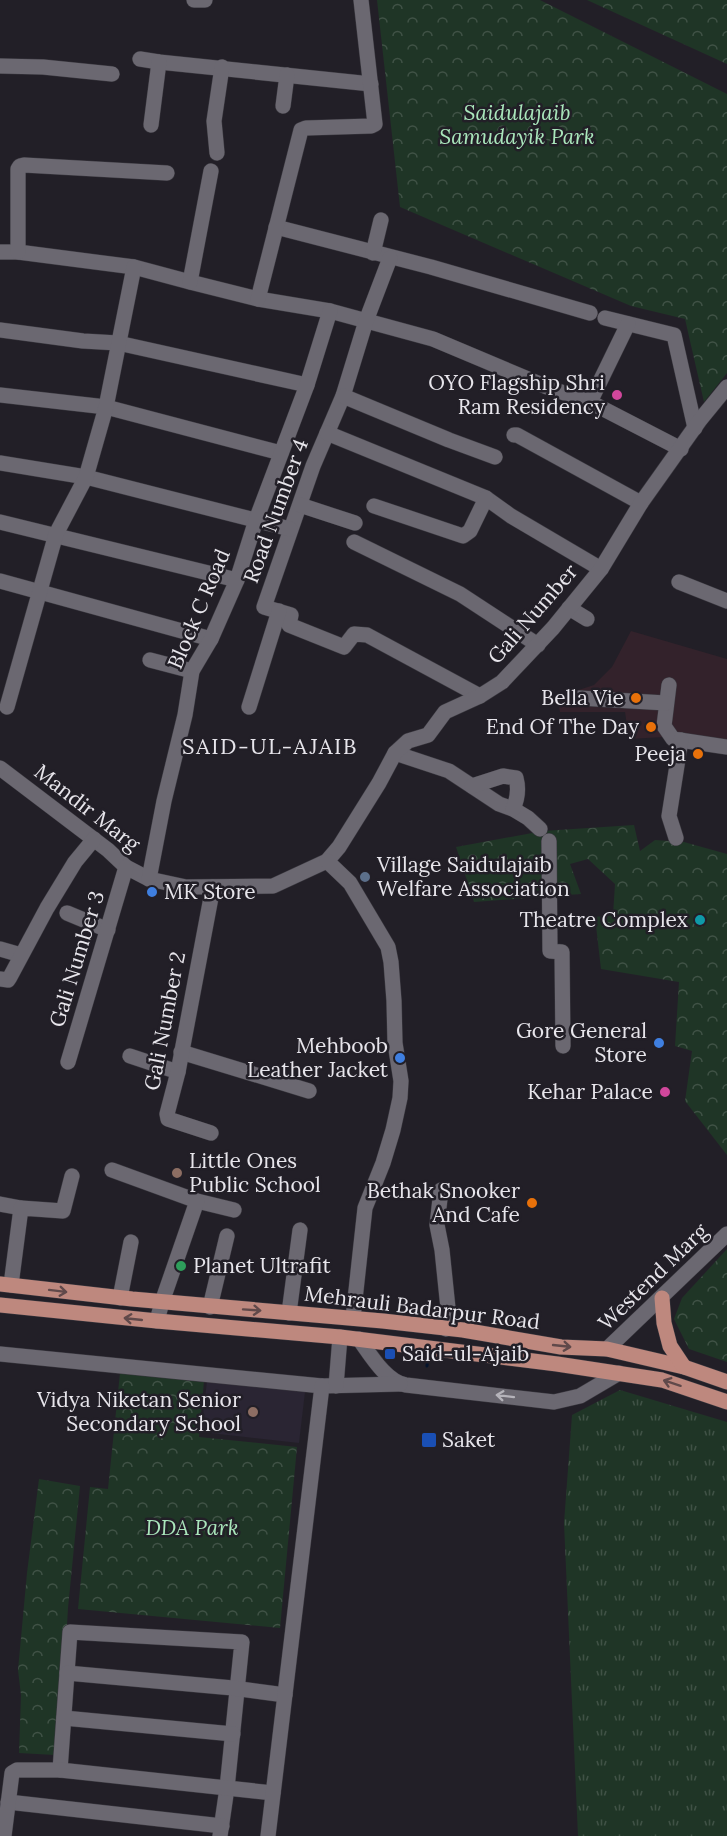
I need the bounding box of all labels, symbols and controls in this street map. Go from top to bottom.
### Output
park label: Saidulajaib Samudayik Park [439,99,595,150]
place label: OYO Flagship Shri Ram Residency [428,369,605,420]
marker: OYO Flagship Shri Ram Residency [610,388,624,402]
street label: Road Number 4 [237,435,314,586]
street label: Block C Road [161,545,236,673]
street label: Gali Number [482,558,583,669]
place label: Bella Vie [541,684,624,711]
marker: Bella Vie [629,691,643,705]
place label: End Of The Day [486,713,639,740]
marker: End Of The Day [644,720,658,734]
district label: SAID-UL-AJAIB [182,732,358,760]
place label: Peeja [635,740,686,767]
marker: Peeja [691,747,705,761]
street label: Mandir Marg [29,758,146,857]
place label: Village Saidulajaib Welfare Association [376,851,570,902]
marker: Village Saidulajaib Welfare Association [358,870,372,884]
place label: MK Store [164,878,256,905]
marker: MK Store [145,885,159,899]
street label: Gali Number 3 [43,887,110,1030]
place label: Theatre Complex [520,906,688,933]
marker: Theatre Complex [693,913,707,927]
street label: Gali Number 2 [138,949,191,1093]
place label: Gore General Store [516,1017,647,1068]
place label: Mehboob Leather Jacket [247,1032,389,1083]
marker: Gore General Store [652,1036,666,1050]
marker: Mehboob Leather Jacket [393,1051,407,1065]
place label: Kehar Palace [527,1078,653,1105]
marker: Kehar Palace [658,1085,672,1099]
place label: Little Ones Public School [189,1147,321,1198]
marker: Little Ones Public School [170,1166,184,1180]
place label: Bethak Snooker And Cafe [367,1177,520,1228]
marker: Bethak Snooker And Cafe [525,1196,539,1210]
street label: Westend Marg [592,1217,713,1336]
place label: Planet Ultrafit [193,1252,332,1279]
marker: Planet Ultrafit [174,1259,188,1273]
street label: Mehrauli Badarpur Road [303,1280,541,1335]
one-way arrow [48,1285,68,1296]
one-way arrow [242,1305,262,1316]
one-way arrow [124,1313,143,1324]
place label: Said-ul-Ajaib [402,1340,529,1367]
one-way arrow [552,1341,571,1352]
marker: Said-ul-Ajaib [383,1347,397,1361]
one-way arrow [662,1377,681,1388]
place label: Vidya Niketan Senior Secondary School [36,1386,241,1437]
one-way arrow [495,1391,515,1402]
marker: Vidya Niketan Senior Secondary School [246,1405,260,1419]
place label: Saket [442,1426,496,1453]
marker: Saket [420,1431,438,1449]
park label: DDA Park [145,1514,239,1541]

